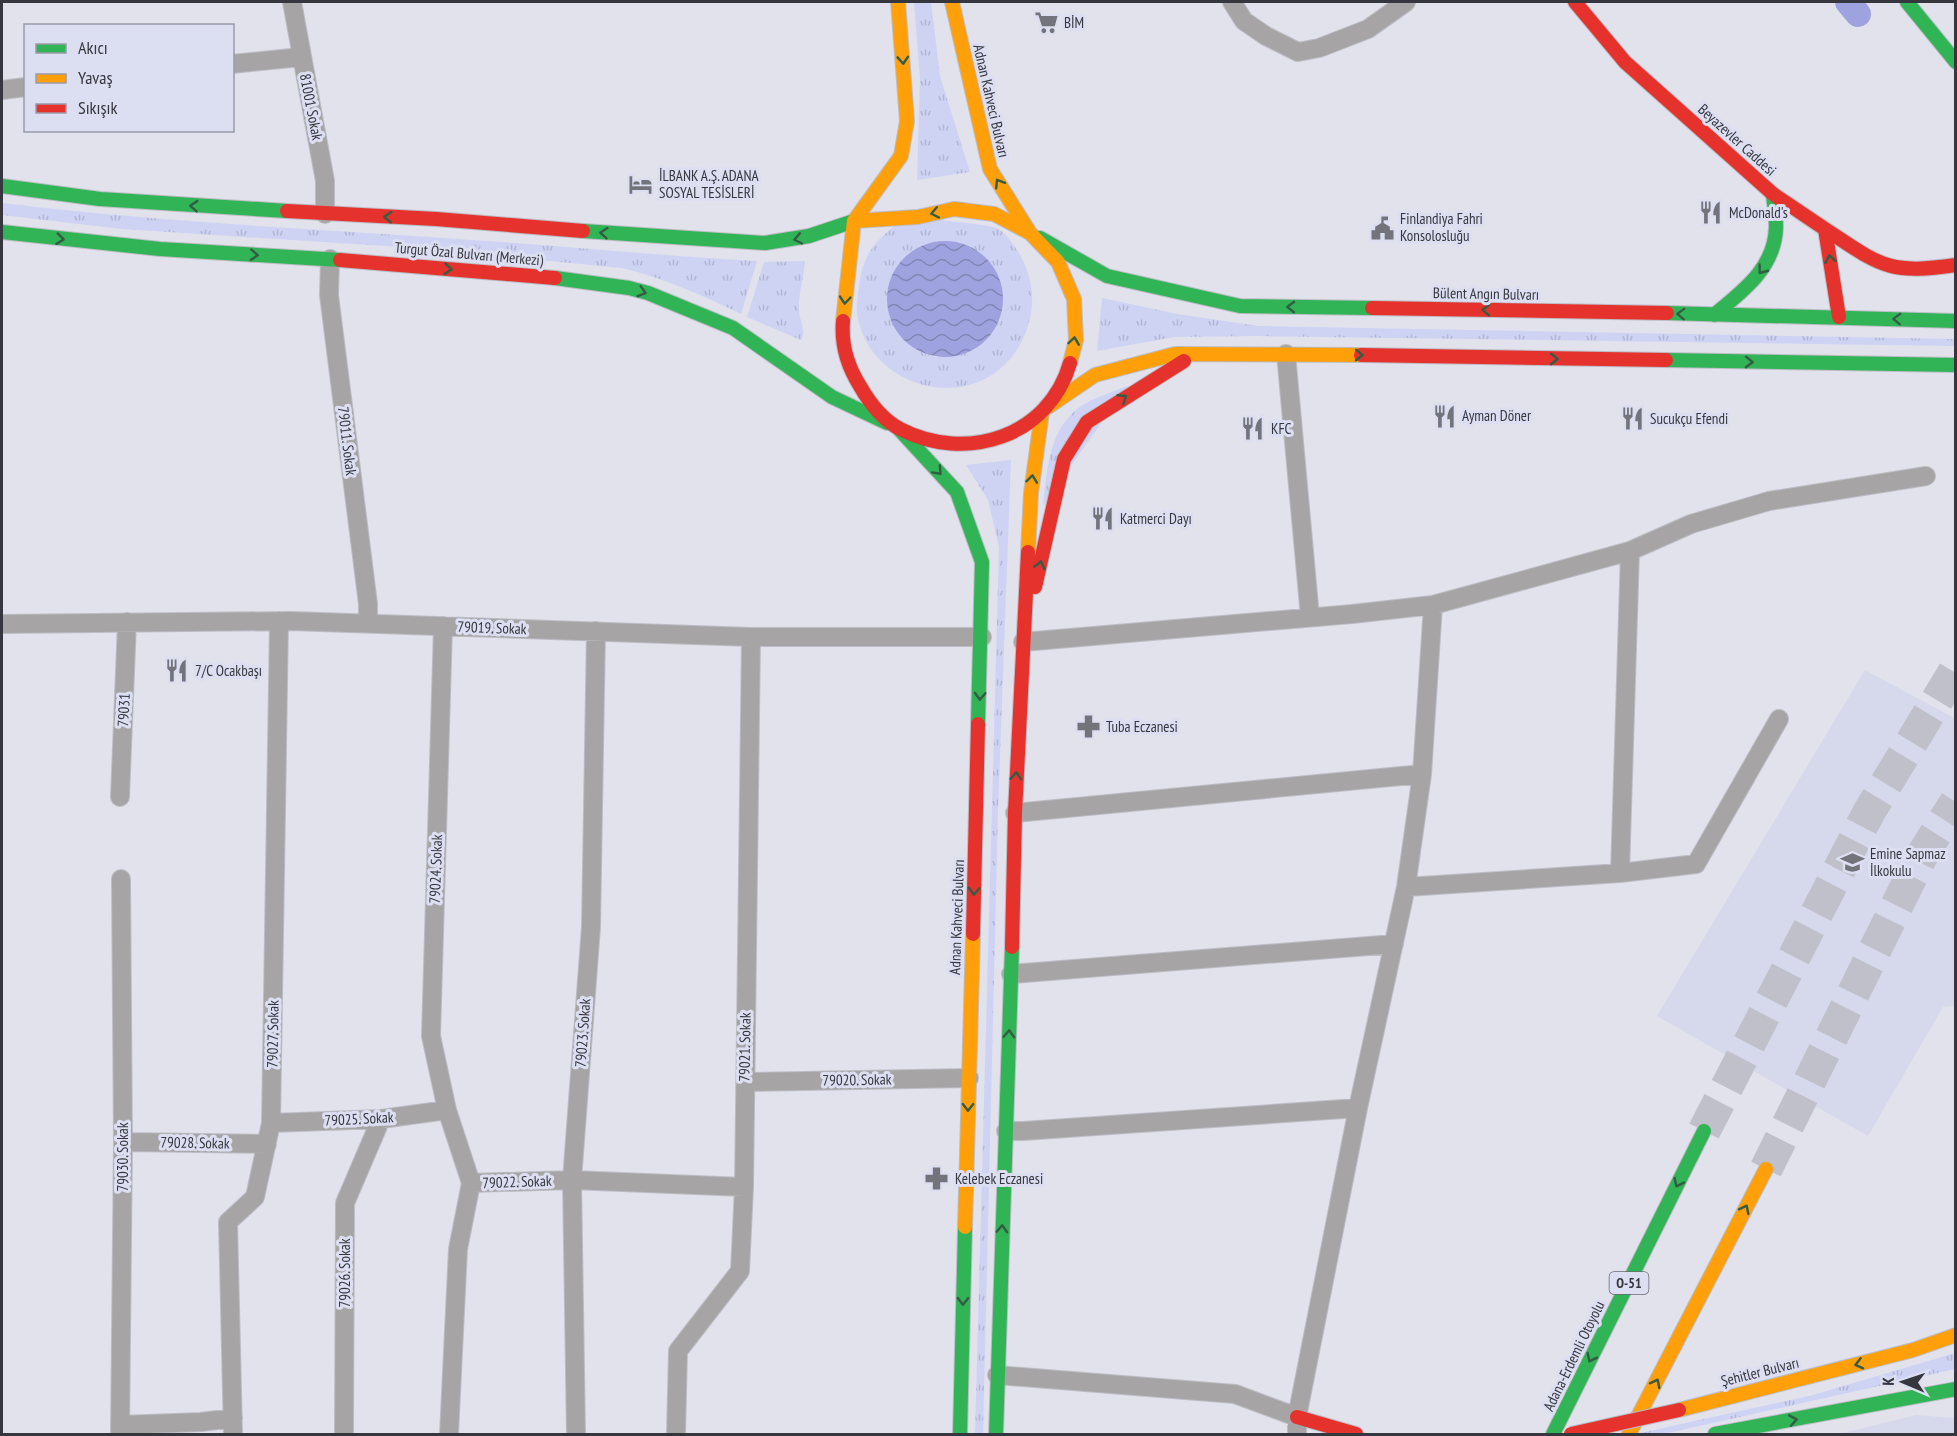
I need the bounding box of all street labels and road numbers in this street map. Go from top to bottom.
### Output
street label: Adnan Kahveci Bulvarı [969,42,1014,159]
street label: 81001 Sokak [296,72,327,142]
street label: Beyazevler Caddesi [1694,100,1780,180]
street label: Turgut Özal Bulvarı (Merkezi) [394,238,545,270]
street label: Bülent Angın Bulvarı [1433,283,1539,304]
street label: 79011. Sokak [334,405,361,477]
street label: 79019. Sokak [457,617,527,638]
street label: 79031 [113,693,134,727]
street label: 79024. Sokak [425,834,446,904]
street label: Adnan Kahveci Bulvarı [945,859,968,975]
street label: 79023. Sokak [571,998,594,1068]
street label: 79027. Sokak [262,1000,283,1068]
street label: 79021. Sokak [734,1012,755,1082]
street label: 79020. Sokak [822,1069,892,1090]
street label: 79025. Sokak [324,1107,394,1130]
street label: 79030. Sokak [113,1122,132,1192]
street label: 79028. Sokak [160,1132,230,1153]
street label: 79022. Sokak [482,1171,552,1192]
street label: 79026. Sokak [335,1238,354,1308]
road number: O-51 [1610,1272,1648,1294]
street label: Adana-Erdemli Otoyolu [1539,1298,1608,1414]
street label: Şehitler Bulvarı [1719,1353,1801,1390]

